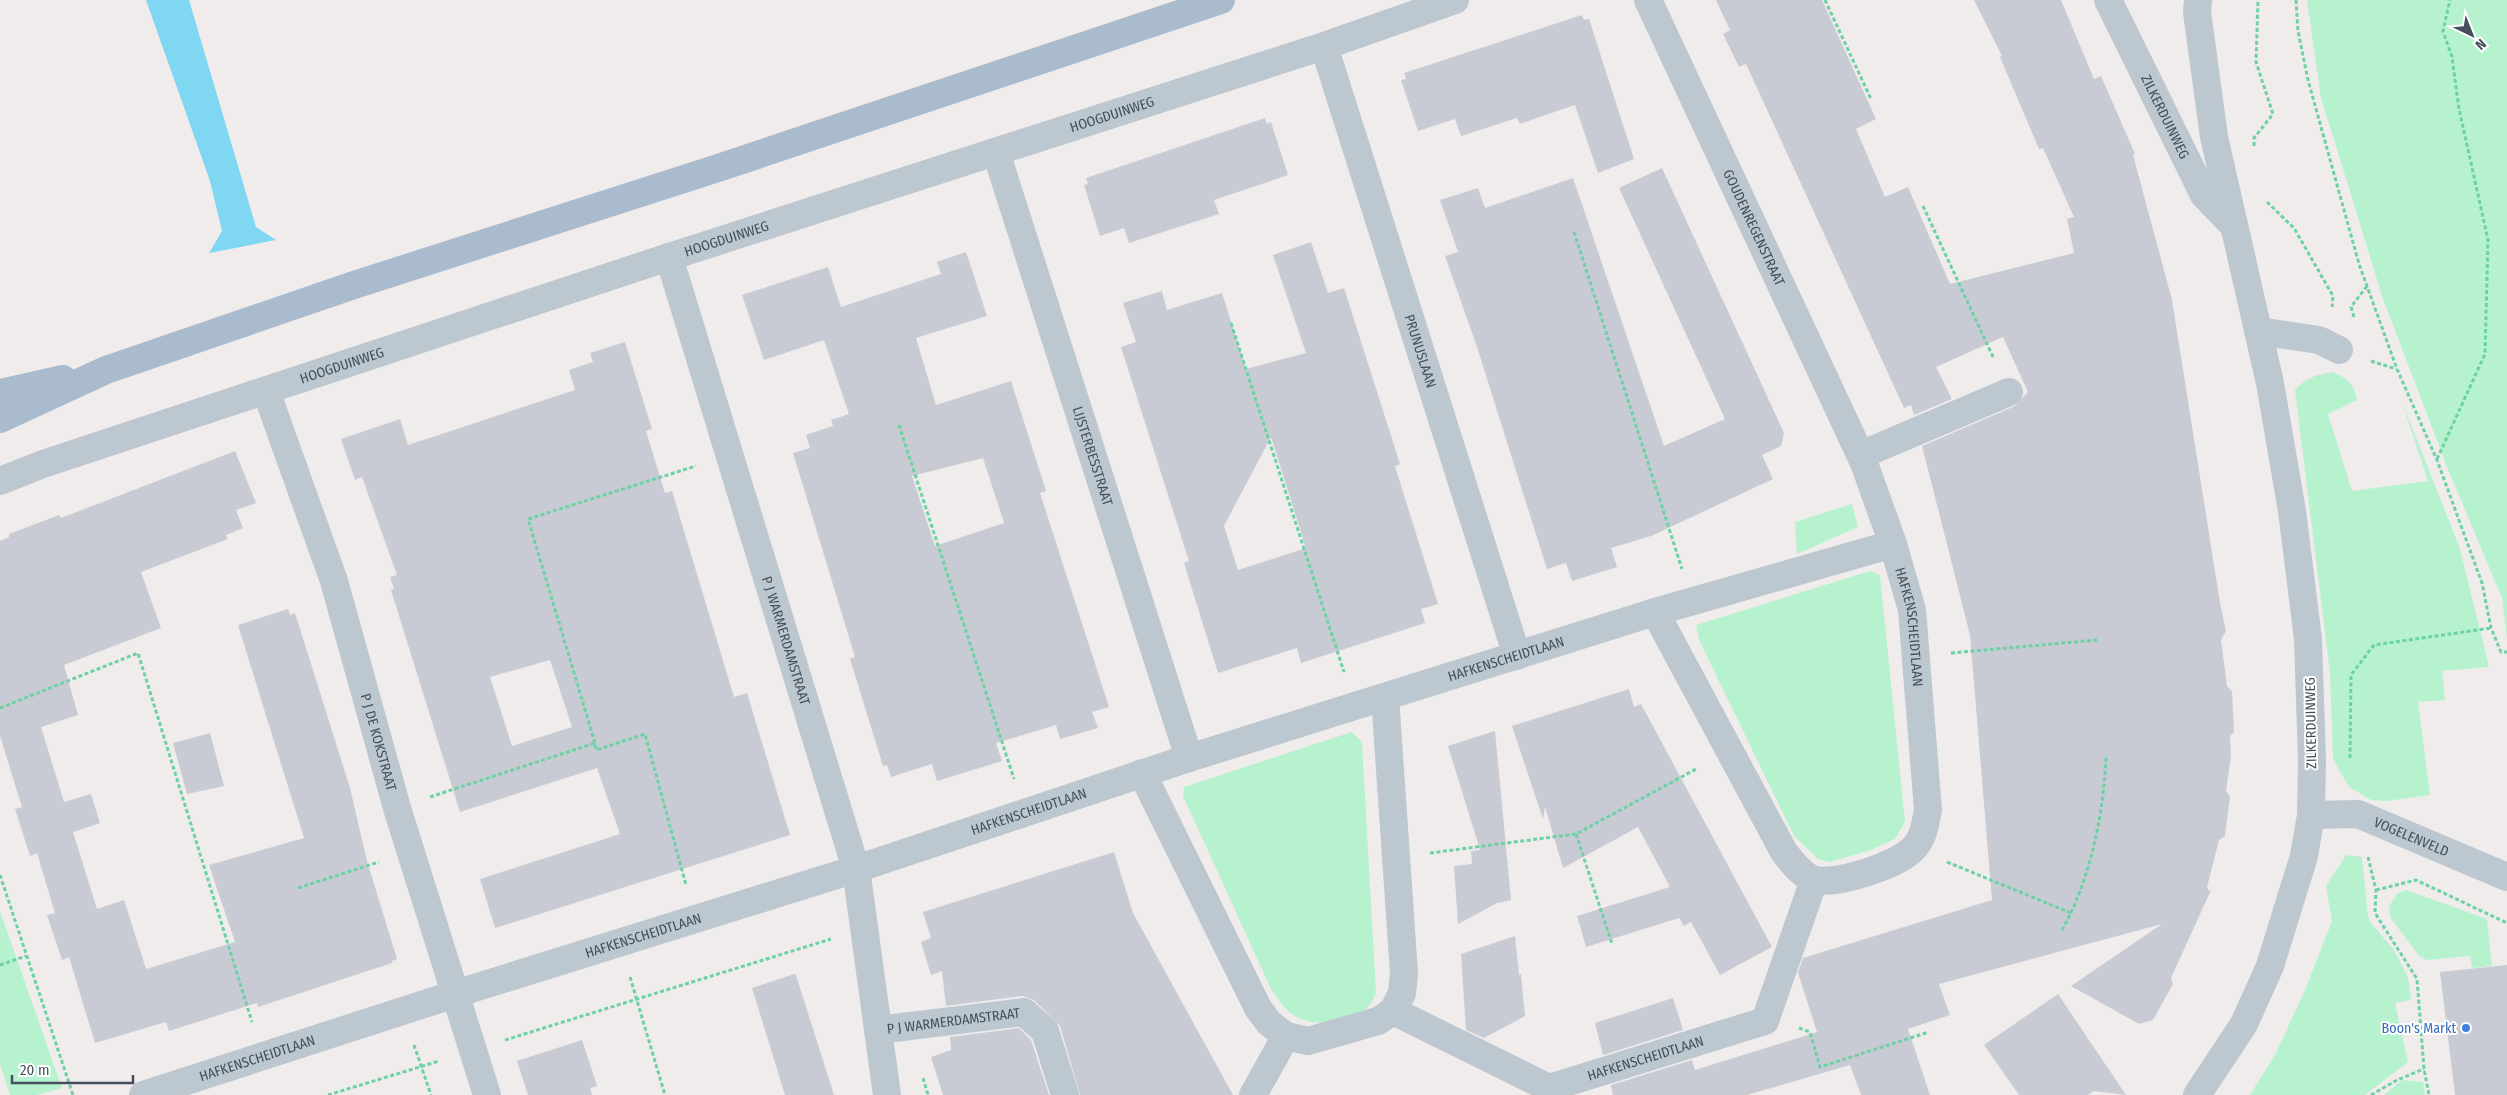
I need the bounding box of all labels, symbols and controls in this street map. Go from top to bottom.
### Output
north arrow [2447,10,2497,60]
text: N [2472,35,2489,53]
street label: ZILKERDUINWEG [2138,72,2193,161]
street label: HOOGDUINWEG [1068,93,1156,136]
street label: GOUDENREGENSTRAAT [1720,166,1789,289]
street label: HOOGDUINWEG [682,217,771,260]
street label: PRUNUSLAAN [1401,312,1440,390]
street label: HOOGDUINWEG [298,343,386,387]
street label: LIJSTERBESSTRAAT [1069,404,1117,508]
street label: HAFKENSCHEIDTLAAN [1892,565,1927,687]
street label: P J WARMERDAMSTRAAT [758,574,814,707]
street label: HAFKENSCHEIDTLAAN [1446,633,1566,685]
street label: ZILKERDUINWEG [2302,677,2320,769]
street label: P J DE KOKSTRAAT [357,691,400,793]
street label: HAFKENSCHEIDTLAAN [969,784,1089,839]
street label: VOGELENVELD [2371,813,2451,860]
street label: HAFKENSCHEIDTLAAN [583,909,703,961]
street label: P J WARMERDAMSTRAAT [886,1004,1021,1037]
place label: Boon's Markt [2382,1020,2456,1037]
marker: Boon's Markt [2460,1022,2472,1034]
street label: HAFKENSCHEIDTLAAN [197,1031,317,1085]
street label: HAFKENSCHEIDTLAAN [1585,1032,1706,1084]
scale bar [12,1052,134,1084]
text: 20 m [20,1061,50,1079]

